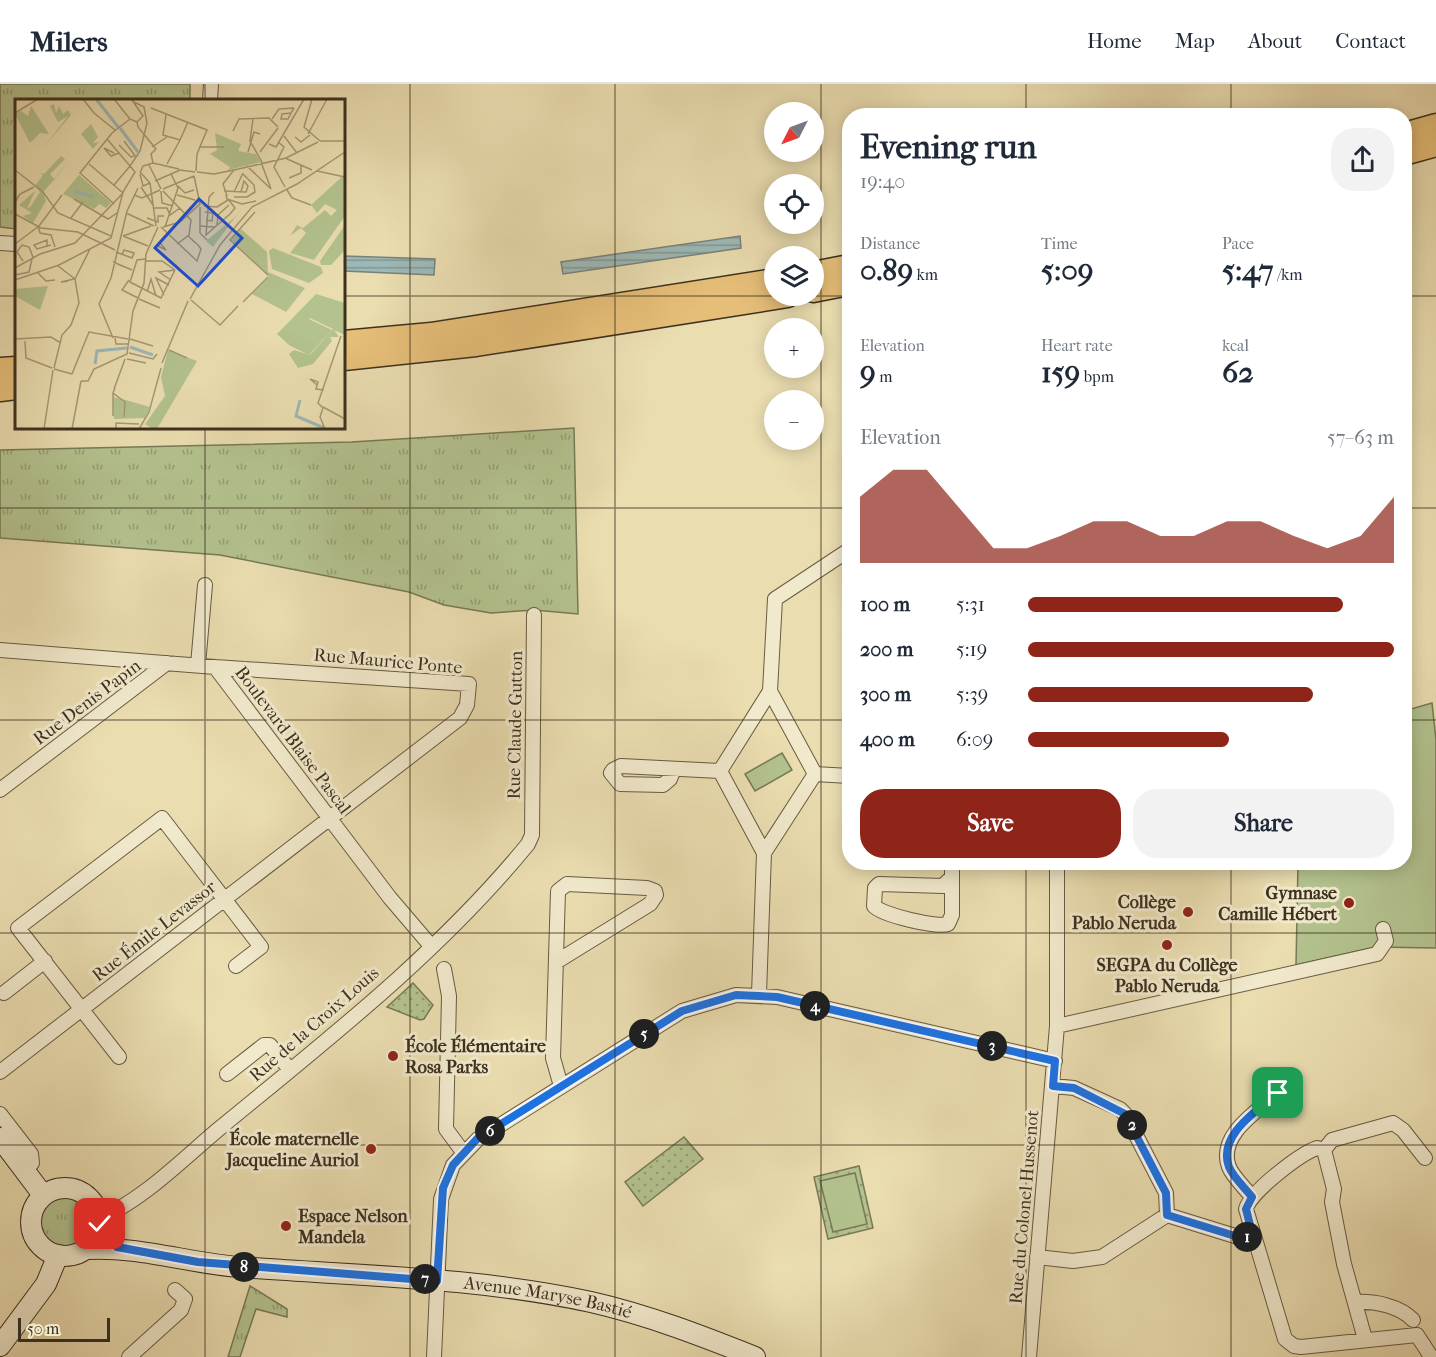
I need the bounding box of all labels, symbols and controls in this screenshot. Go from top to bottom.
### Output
text: Milers [30,25,108,58]
text: Home [1087,29,1142,53]
text: Map [1175,29,1215,53]
text: About [1248,29,1302,53]
text: Contact [1335,29,1406,53]
inset map [15,99,345,429]
north arrow [764,102,824,162]
map controls [764,102,824,450]
text: Evening run [860,128,1037,167]
button: share [1331,128,1394,191]
text: 19:40 [860,170,905,193]
button: locate [764,174,824,234]
text: Distance [860,234,920,253]
text: Time [1041,234,1077,253]
text: Pace [1222,234,1254,253]
button: layers [764,246,824,306]
text: 0.89 [860,253,913,288]
text: 5:09 [1041,253,1094,288]
text: 5:47 [1222,253,1274,288]
text: km [913,265,938,284]
text: /km [1274,265,1302,284]
button: + [764,318,824,378]
text: Elevation [860,336,925,355]
text: Heart rate [1041,336,1113,355]
text: kcal [1222,336,1249,355]
text: 9 [860,355,876,390]
text: 159 [1041,355,1080,390]
text: 62 [1222,355,1254,390]
text: m [876,367,892,386]
text: bpm [1080,367,1114,386]
button: − [764,390,824,450]
text: Elevation [860,426,941,449]
text: 57–63 m [1327,426,1394,449]
text: 100 m [860,593,910,616]
text: 5:31 [956,593,985,616]
text: 200 m [860,638,913,661]
text: 5:19 [956,638,987,661]
street label: Rue Maurice Ponte [313,645,463,678]
street label: Rue Claude Gutton [504,650,527,800]
street label: Rue Denis Papin [29,655,146,750]
street label: Boulevard Blaise Pascal [230,662,355,818]
text: 300 m [860,683,911,706]
text: 5:39 [956,683,988,706]
text: 400 m [860,728,915,751]
text: 6:09 [956,728,993,751]
button: Save [860,789,1121,858]
button: Share [1133,789,1394,858]
street label: Rue Émile Levassor [88,876,221,986]
place label: Gymnase Camille Hébert [1218,883,1338,925]
place label: Collège Pablo Neruda [1072,892,1177,934]
marker: Gymnase Camille Hébert [1342,896,1356,910]
marker: Collège Pablo Neruda [1181,905,1195,919]
marker: SEGPA du Collège Pablo Neruda [1160,938,1174,952]
place label: SEGPA du Collège Pablo Neruda [1097,955,1238,997]
street label: Rue de la Croix Louis [245,962,384,1086]
pin: 4 [800,991,830,1021]
text: 4 [810,996,820,1015]
pin: 5 [629,1019,659,1049]
text: 5 [641,1024,647,1043]
pin: 3 [977,1031,1007,1061]
place label: École Élémentaire Rosa Parks [405,1034,546,1078]
text: 3 [989,1036,995,1055]
marker: École Élémentaire Rosa Parks [386,1049,400,1063]
pin [1252,1067,1303,1118]
icon: arrive [1261,1076,1294,1109]
street label: Rue du Colonel Hussenot [1006,1109,1043,1305]
pin: 2 [1117,1110,1147,1140]
text: 2 [1128,1115,1136,1134]
pin: 6 [475,1116,505,1146]
text: 6 [486,1121,494,1140]
place label: École maternelle Jacqueline Auriol [224,1127,360,1171]
marker: École maternelle Jacqueline Auriol [364,1142,378,1156]
pin [74,1198,125,1249]
place label: Espace Nelson Mandela [297,1206,408,1248]
icon: check [83,1207,116,1240]
marker: Espace Nelson Mandela [279,1219,293,1233]
pin: 1 [1232,1222,1262,1252]
text: 1 [1244,1227,1250,1246]
pin: 8 [229,1252,259,1282]
text: 8 [240,1257,248,1276]
pin: 7 [410,1264,440,1294]
text: 7 [421,1269,429,1288]
street label: Avenue Maryse Bastié [462,1273,634,1323]
scale bar [18,1315,110,1342]
text: 50 m [27,1319,59,1338]

